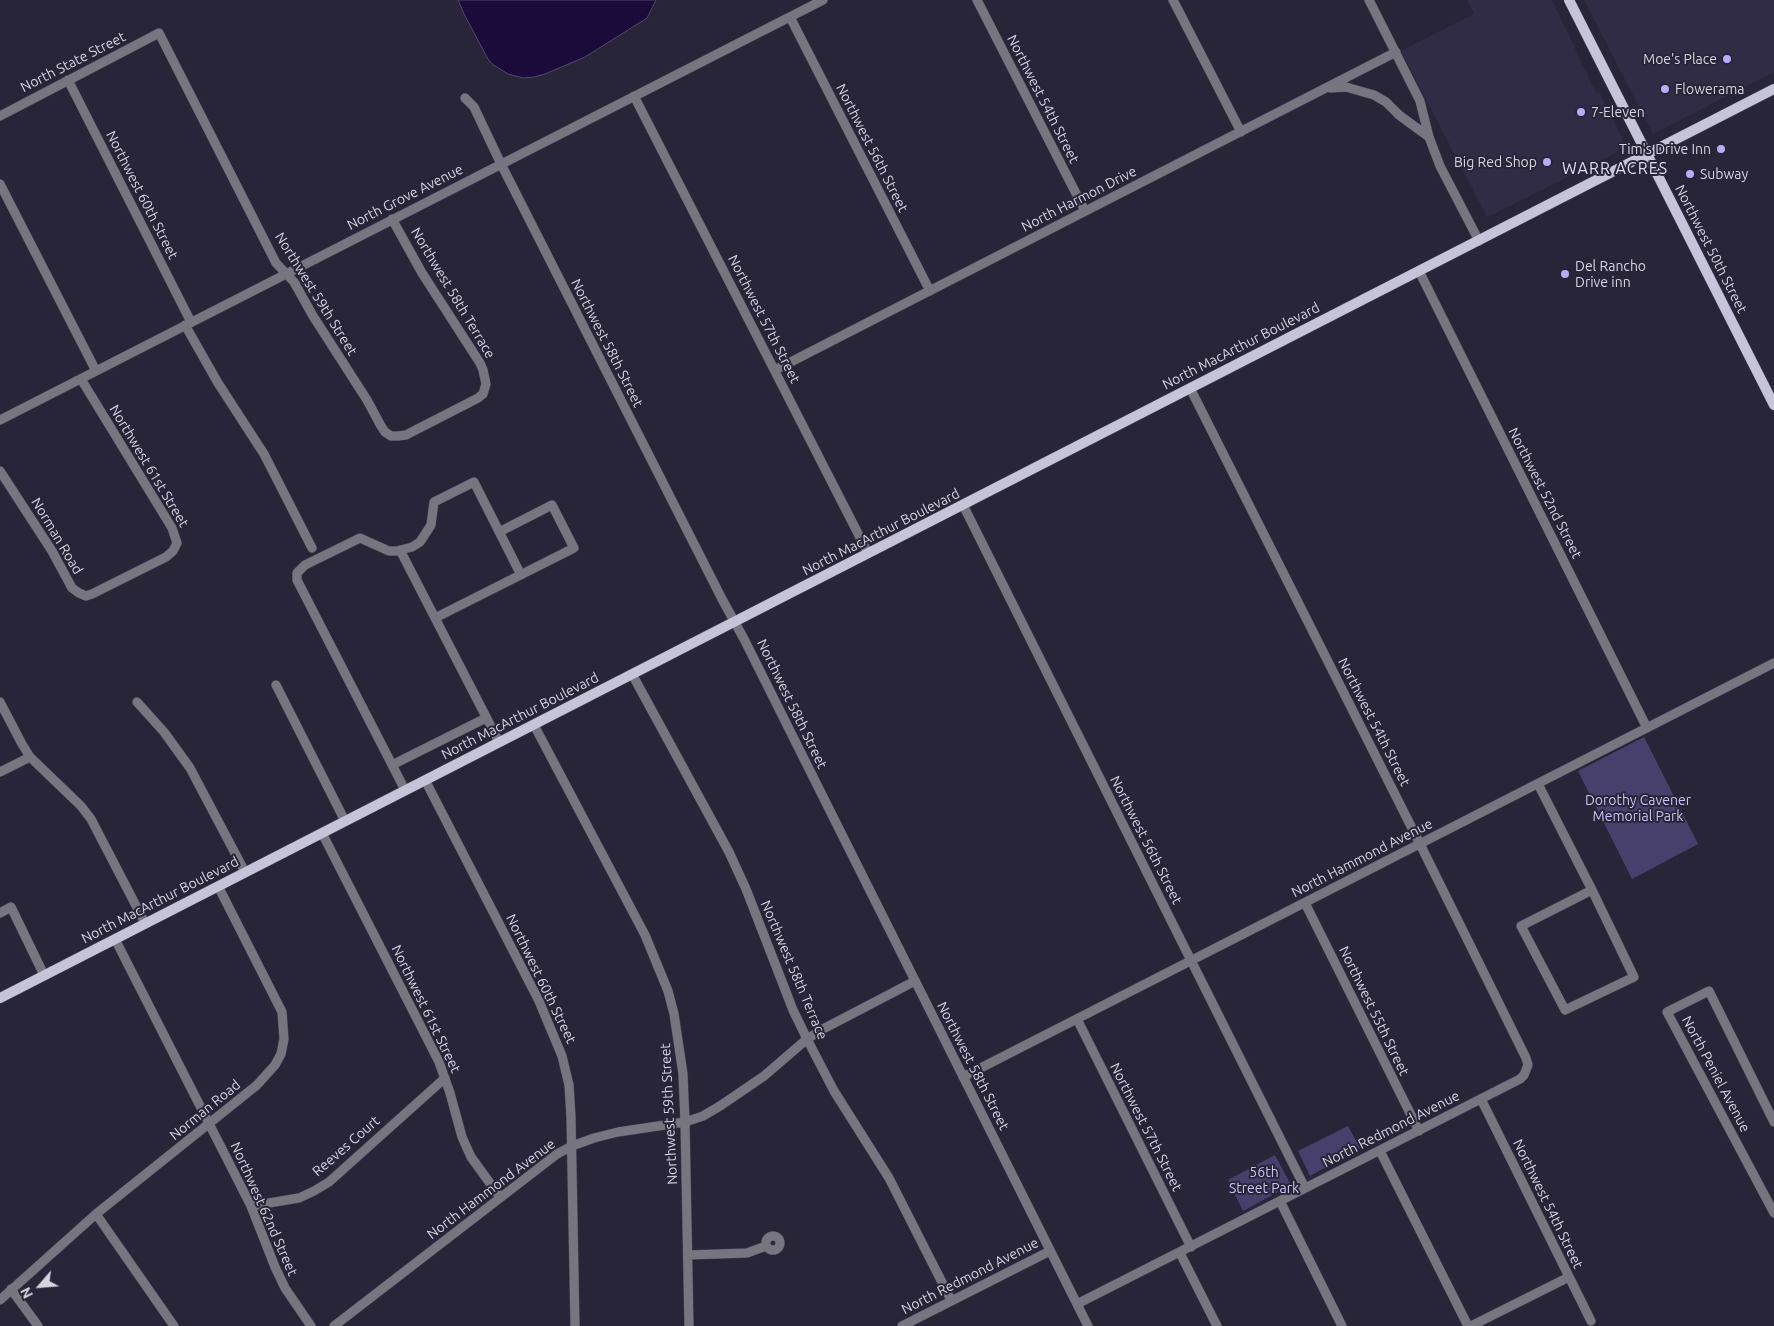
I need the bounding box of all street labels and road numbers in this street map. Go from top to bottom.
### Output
street label: North State Street [18,28,128,96]
street label: Northwest 54th Street [1003,32,1083,166]
street label: Northwest 56th Street [832,81,912,215]
street label: Northwest 60th Street [102,128,182,262]
street label: North Grove Avenue [344,160,466,234]
street label: North Harmon Drive [1019,163,1139,235]
street label: Northwest 50th Street [1671,182,1751,316]
street label: Northwest 58th Terrace [407,225,499,361]
street label: Northwest 59th Street [271,229,361,359]
street label: Northwest 57th Street [724,252,804,386]
street label: Northwest 58th Street [567,276,647,410]
street label: North MacArthur Boulevard [1159,299,1323,393]
street label: Northwest 61st Street [106,402,192,530]
street label: Northwest 52nd Street [1505,425,1585,561]
street label: North MacArthur Boulevard [799,485,963,579]
street label: Norman Road [28,495,86,577]
street label: Northwest 58th Street [753,637,831,771]
street label: Northwest 54th Street [1334,655,1414,789]
street label: North MacArthur Boulevard [438,669,602,763]
street label: Northwest 56th Street [1106,773,1186,907]
street label: North Hammond Avenue [1289,815,1435,901]
street label: North MacArthur Boulevard [78,853,242,947]
street label: Northwest 58th Terrace [757,898,831,1042]
street label: Northwest 60th Street [502,912,580,1046]
street label: Northwest 61st Street [388,942,464,1076]
street label: Northwest 55th Street [1335,944,1413,1078]
street label: Northwest 58th Street [933,999,1013,1133]
street label: North Peniel Avenue [1678,1013,1754,1135]
street label: Northwest 59th Street [657,1043,681,1185]
street label: Northwest 57th Street [1106,1060,1186,1194]
street label: Norman Road [166,1076,244,1144]
street label: North Redmond Avenue [1320,1087,1462,1171]
street label: Reeves Court [309,1112,383,1180]
street label: North Hammond Avenue [424,1135,558,1243]
street label: Northwest 54th Street [1509,1137,1587,1271]
street label: Northwest 62nd Street [227,1140,301,1278]
street label: North Redmond Avenue [899,1234,1041,1318]

